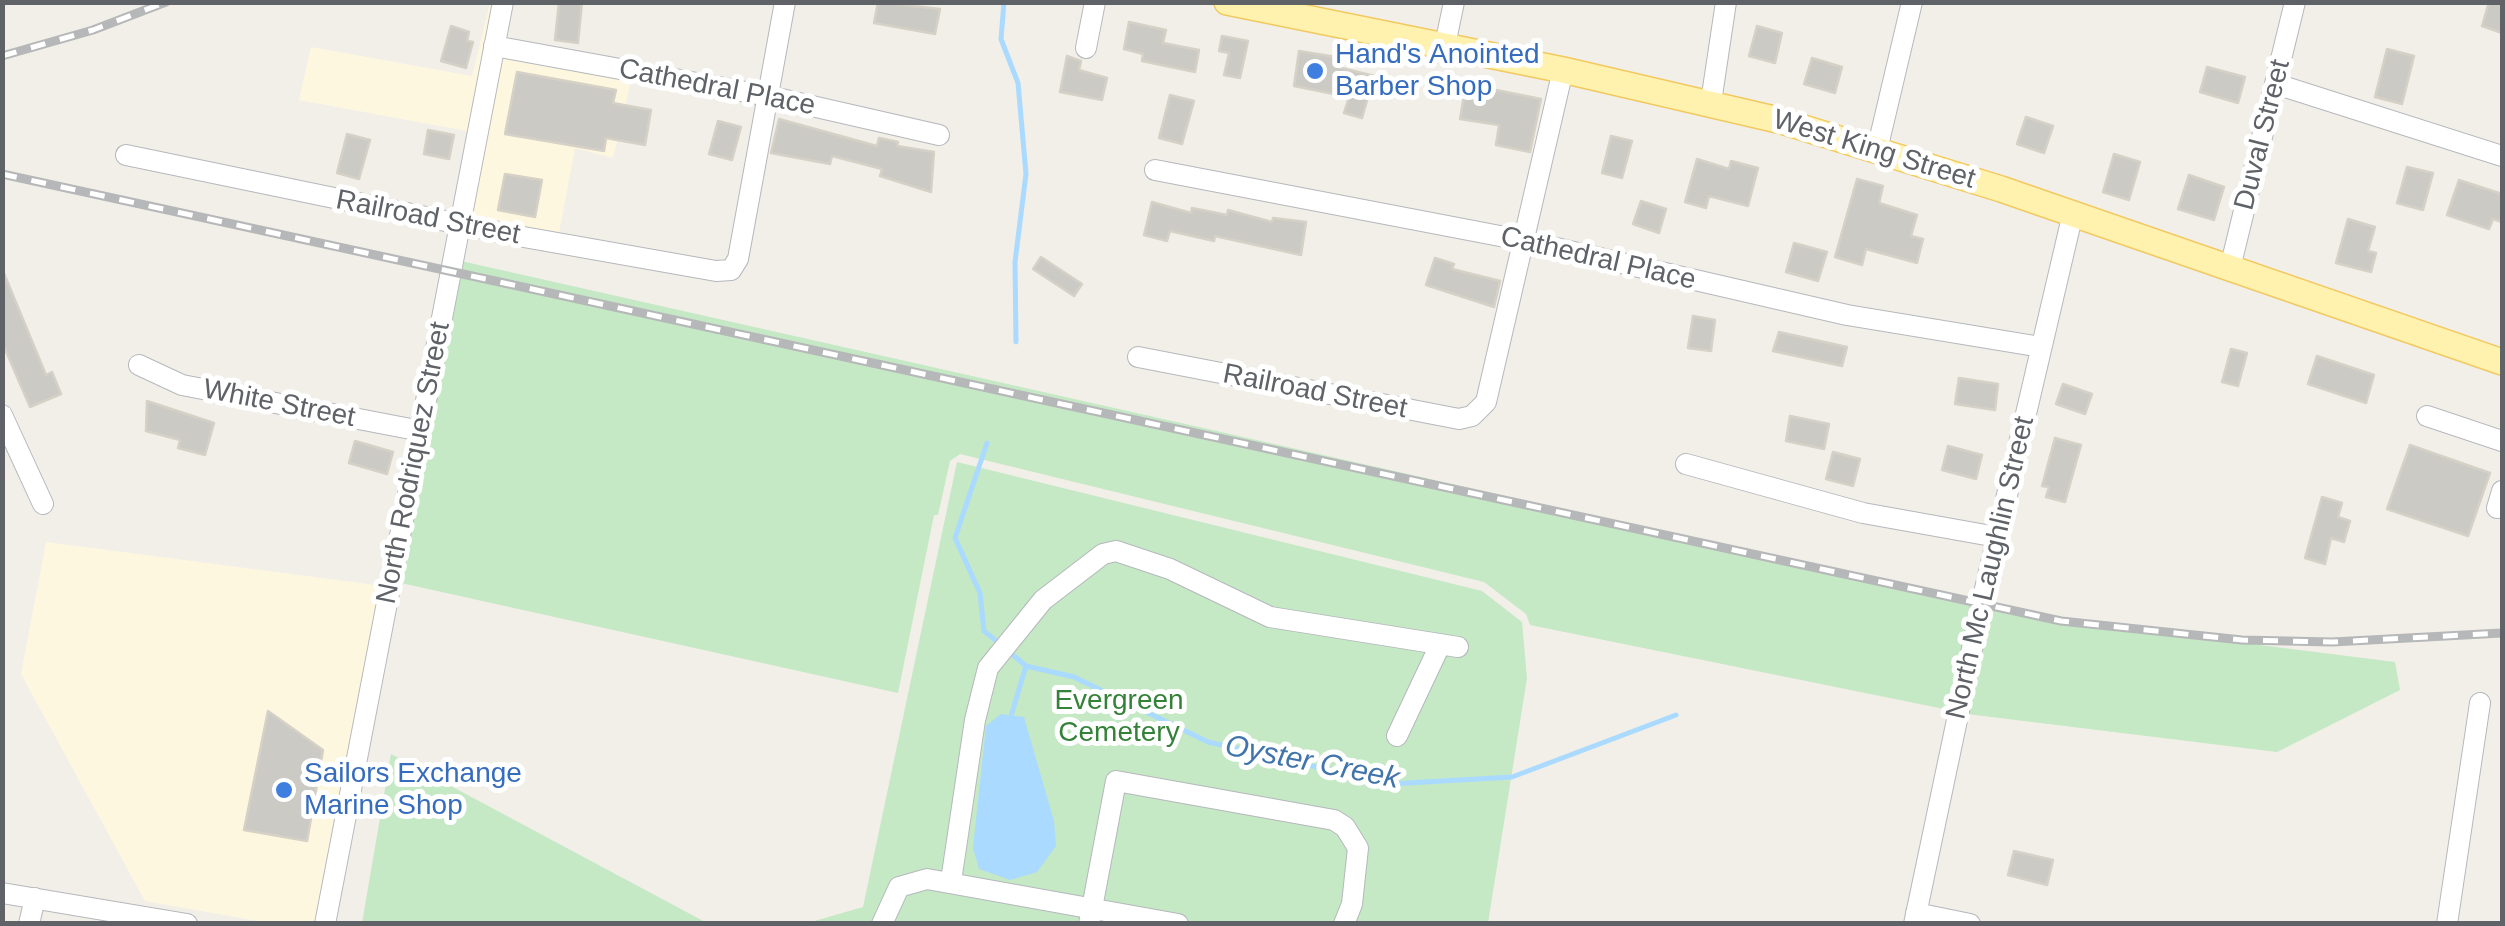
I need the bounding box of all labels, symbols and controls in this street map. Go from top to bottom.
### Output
place label: Hand's Anointed Barber Shop [1335,38,1540,104]
street label: Cathedral Place [616,53,818,123]
street label: Duval Street [2228,56,2298,214]
marker: Hand's Anointed Barber Shop [1304,60,1326,82]
street label: West King Street [1769,103,1979,197]
street label: Railroad Street [333,184,523,252]
street label: Cathedral Place [1497,220,1699,298]
street label: North Rodriquez Street [370,319,458,607]
street label: Railroad Street [1220,358,1410,426]
street label: White Street [200,373,358,435]
street label: North Mc Laughlin Street [1940,413,2042,723]
park label: Evergreen Cemetery [1054,684,1184,750]
water label: Oyster Creek [1222,728,1402,798]
place label: Sailors Exchange Marine Shop [304,757,522,823]
marker: Sailors Exchange Marine Shop [273,779,295,801]

